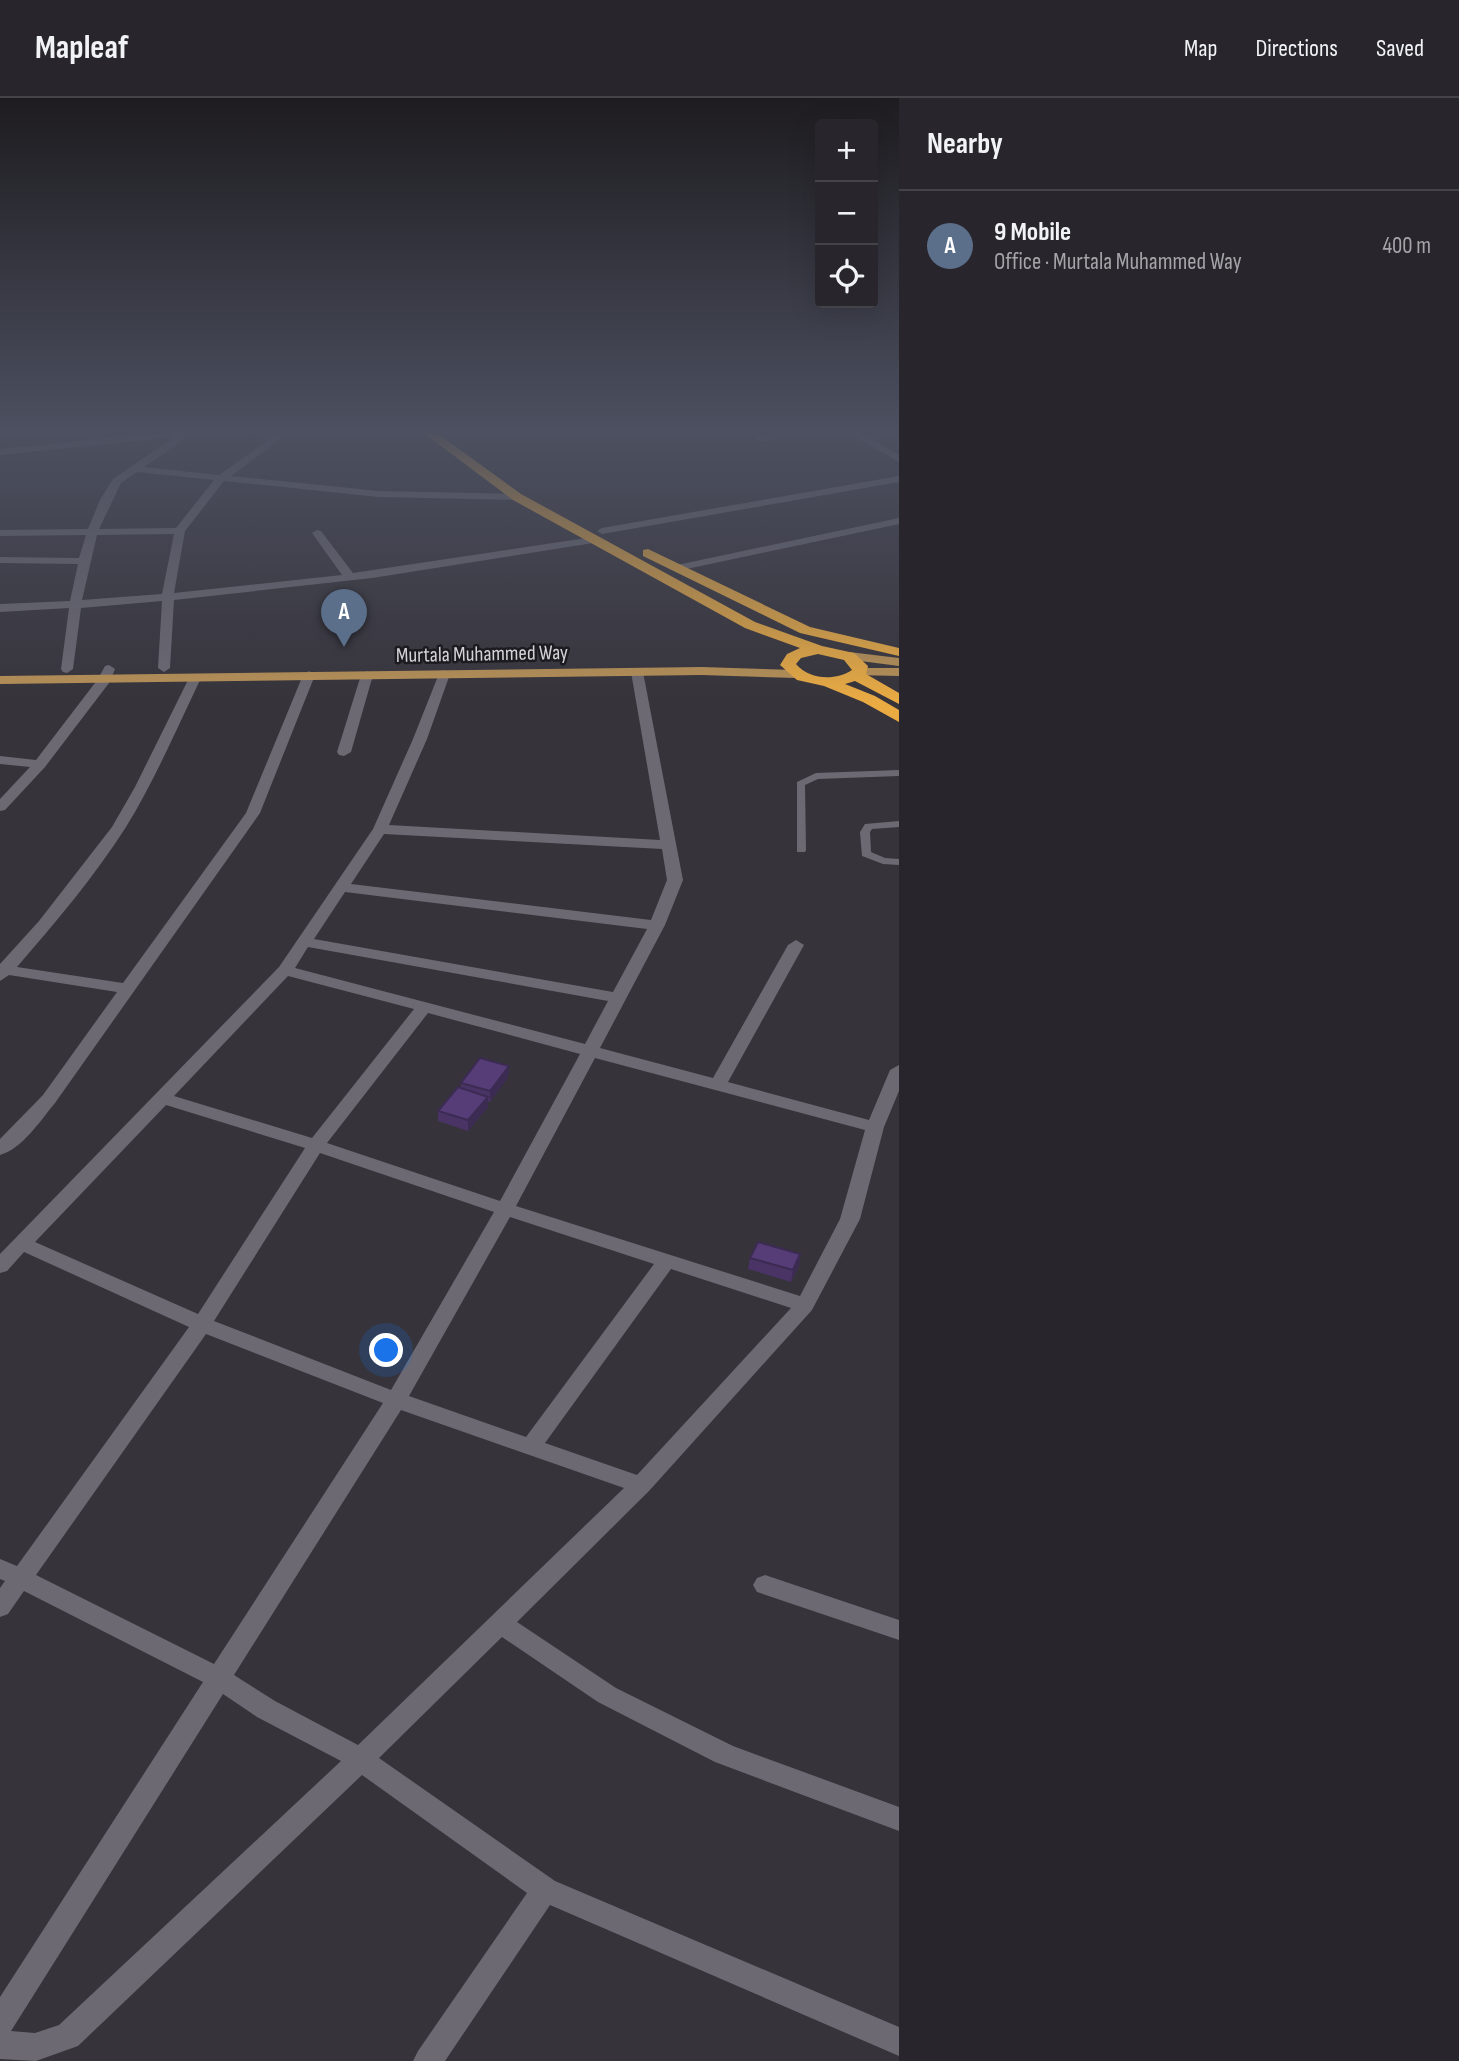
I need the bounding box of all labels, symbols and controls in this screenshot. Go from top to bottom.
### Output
text: Mapleaf [35,28,128,68]
text: Map [1184,34,1217,63]
text: Directions [1255,34,1338,63]
text: Saved [1376,34,1424,63]
map controls [815,119,878,308]
button: + [815,119,878,182]
text: Nearby [927,126,1003,162]
button: − [815,182,878,245]
text: 9 Mobile [994,217,1071,248]
text: A [945,232,955,260]
text: 400 m [1382,232,1431,260]
button: locate [815,245,878,308]
text: Office · Murtala Muhammed Way [994,248,1242,276]
pin: A [321,589,367,647]
street label: Murtala Muhammed Way [396,640,568,668]
your location [369,1333,403,1367]

